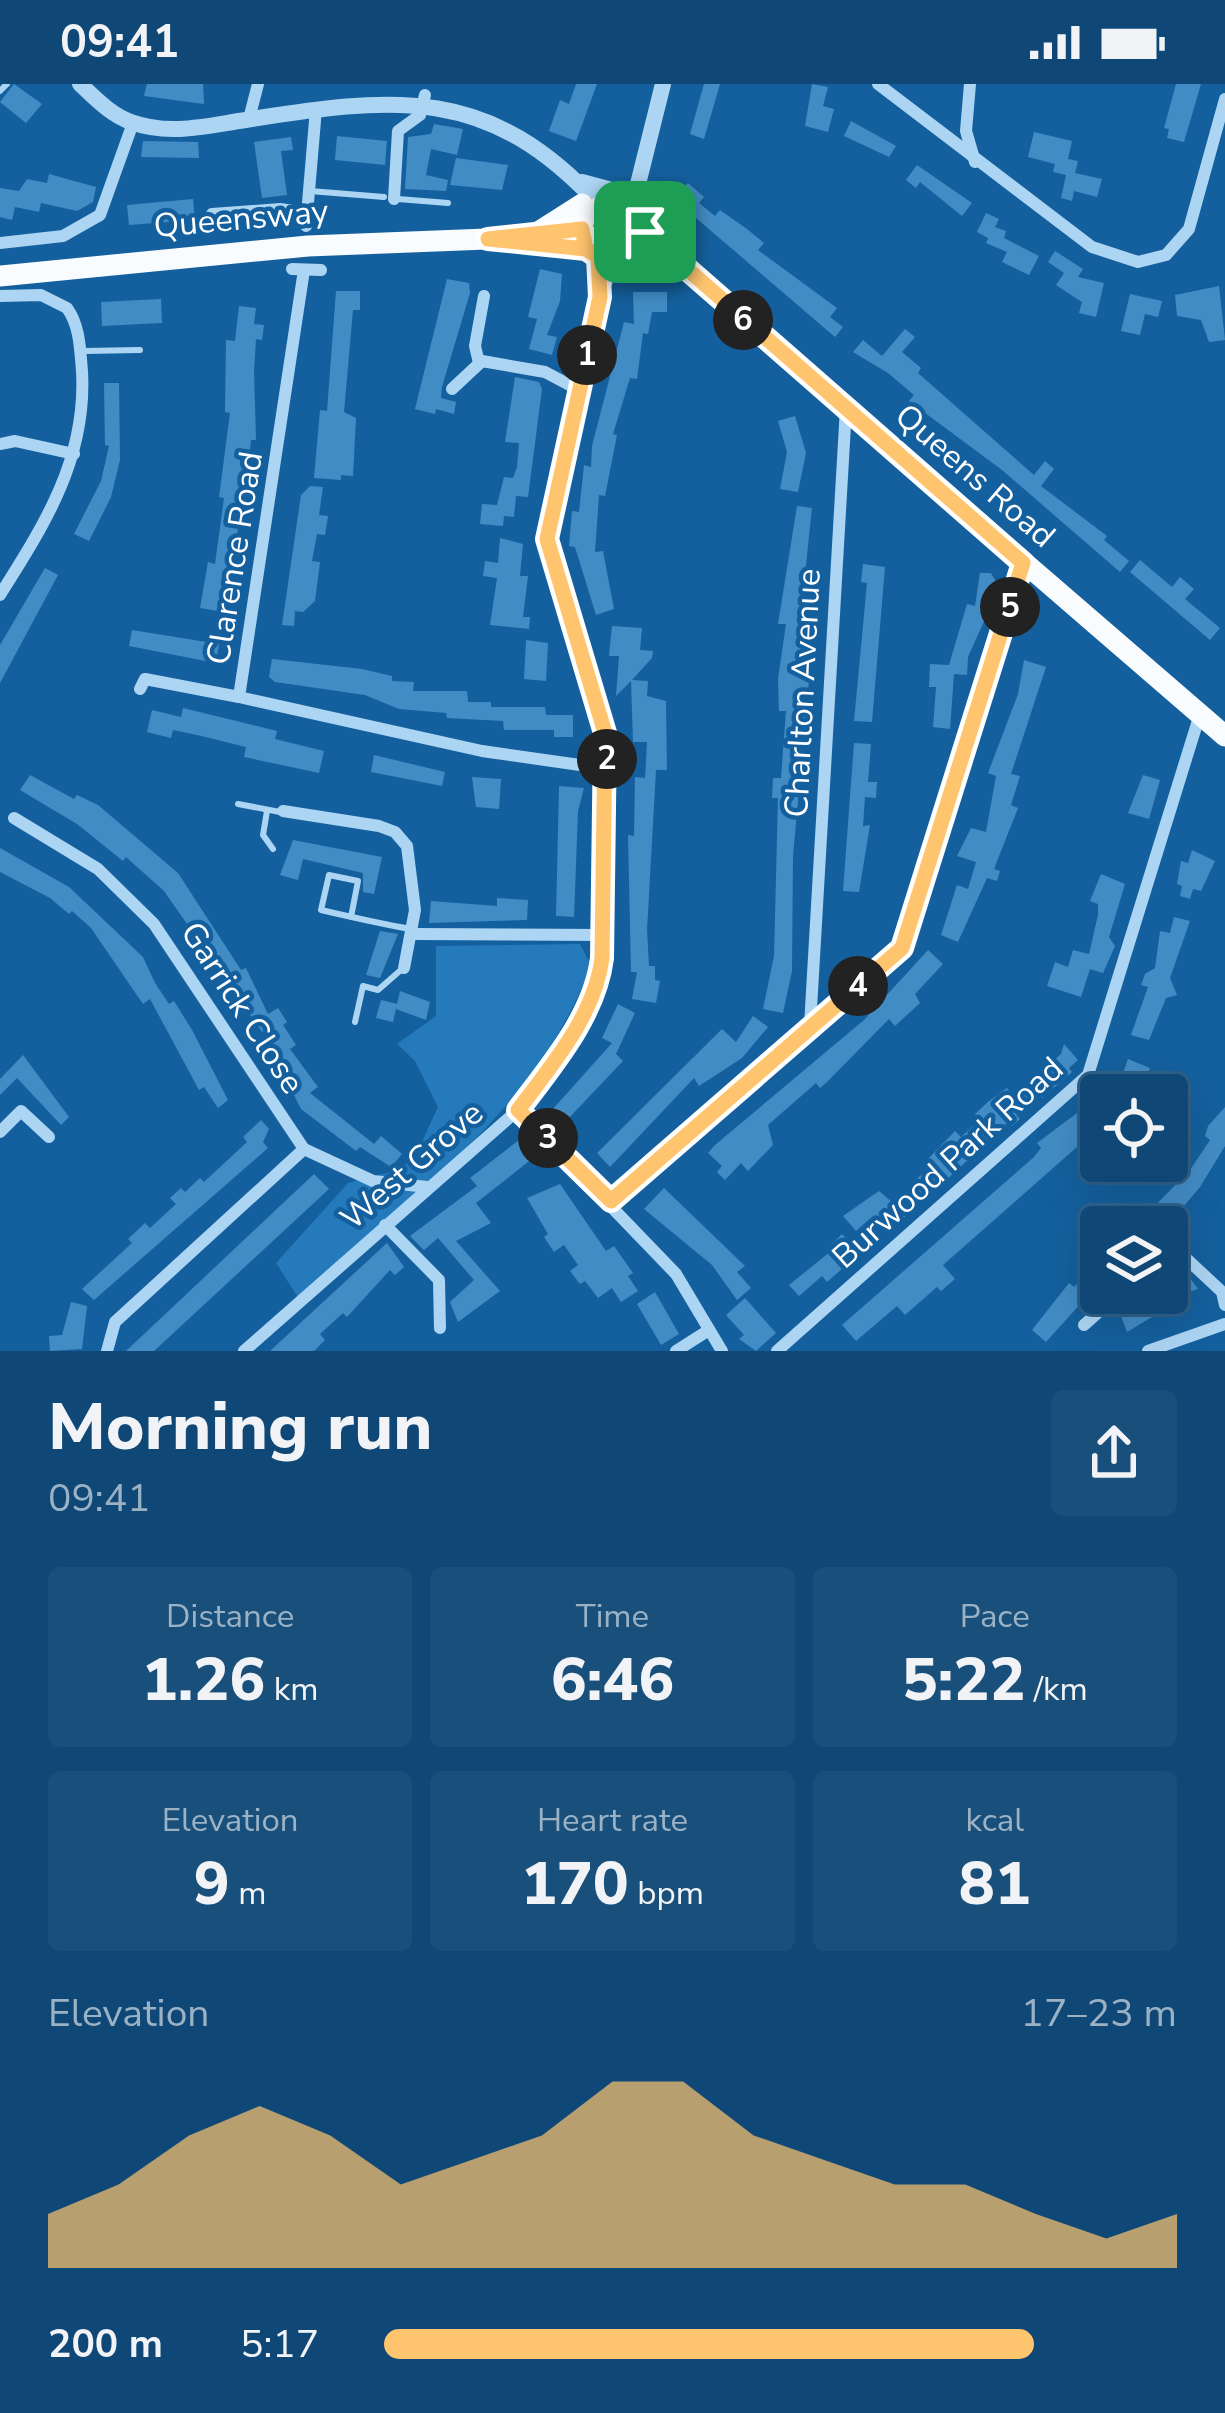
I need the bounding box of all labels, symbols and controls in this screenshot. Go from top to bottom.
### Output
text: 09:41 [60,12,179,73]
pin [594,181,696,283]
street label: Queensway [152,189,330,249]
icon: arrive [612,199,678,265]
pin: 6 [713,290,773,350]
text: 6 [733,297,753,342]
pin: 1 [557,325,617,385]
text: 1 [577,332,597,377]
street label: Queens Road [885,394,1065,558]
street label: Clarence Road [196,448,274,668]
street label: Charlton Avenue [774,567,832,819]
pin: 5 [980,577,1040,637]
text: 5 [1000,584,1020,629]
pin: 2 [577,729,637,789]
text: 2 [597,736,617,781]
street label: Garrick Close [170,913,314,1103]
pin: 4 [828,956,888,1016]
text: 4 [848,963,868,1008]
street label: Burwood Park Road [823,1047,1073,1279]
map controls [1080,1074,1188,1314]
button: locate [1080,1074,1188,1182]
street label: West Grove [331,1091,493,1241]
pin: 3 [518,1108,578,1168]
text: 3 [538,1115,558,1160]
button: layers [1080,1206,1188,1314]
text: Morning run [48,1382,432,1472]
button: share [1051,1390,1177,1516]
text: 09:41 [48,1472,151,1525]
text: Distance [166,1594,294,1639]
text: Time [576,1594,649,1639]
text: Pace [960,1594,1030,1639]
text: 1.26 [142,1639,265,1721]
text: 6:46 [551,1639,674,1721]
text: 5:22 [902,1639,1025,1721]
text: km [265,1667,319,1712]
text: /km [1025,1667,1088,1712]
text: Elevation [162,1798,298,1843]
text: Heart rate [537,1798,688,1843]
text: kcal [966,1798,1024,1843]
text: 9 [194,1843,230,1925]
text: 170 [521,1843,629,1925]
text: 81 [959,1843,1031,1925]
text: m [230,1871,267,1916]
text: bpm [629,1871,704,1916]
text: Elevation [48,1987,209,2040]
text: 17–23 m [1020,1987,1177,2040]
text: 200 m [48,2318,163,2371]
text: 5:17 [240,2318,319,2371]

